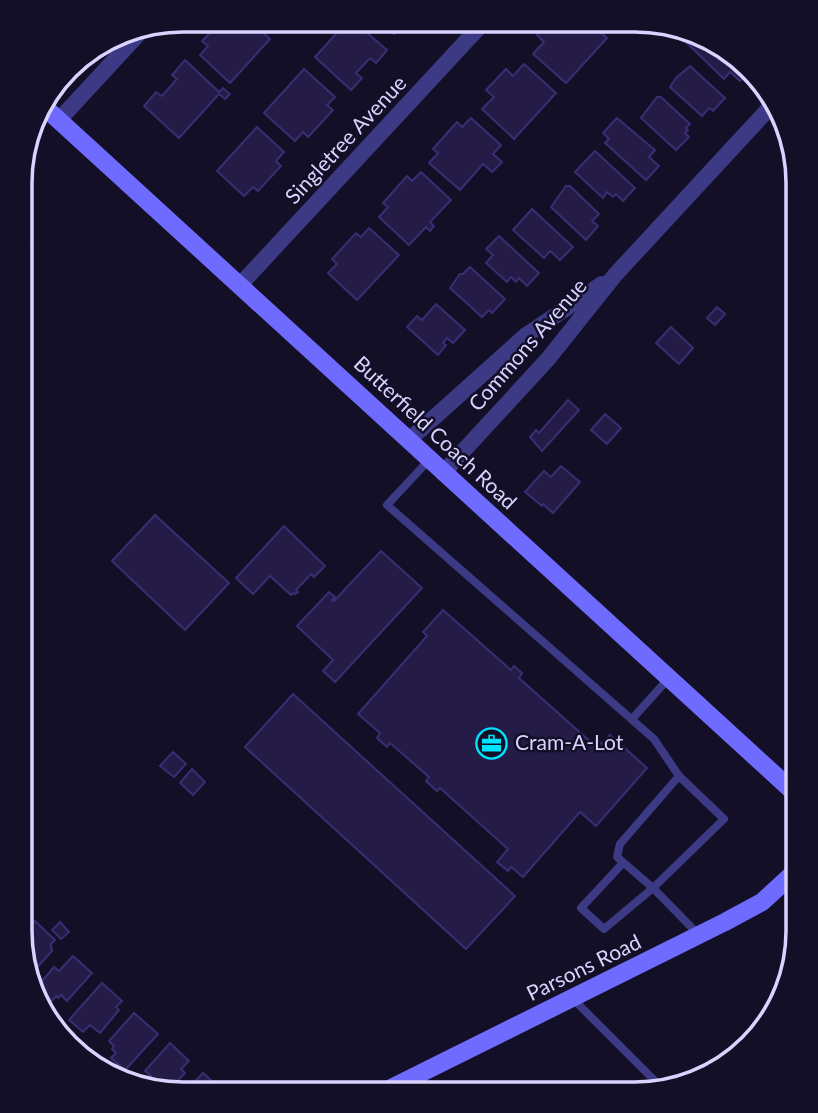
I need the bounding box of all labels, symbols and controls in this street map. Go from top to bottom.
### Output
street label: Singletree Avenue [279,70,411,208]
street label: Commons Avenue [463,273,591,415]
street label: Butterfield Coach Road [350,350,522,514]
office icon: Cram-A-Lot [475,726,509,760]
place label: Cram-A-Lot [515,729,624,754]
street label: Parsons Road [522,928,645,1005]

